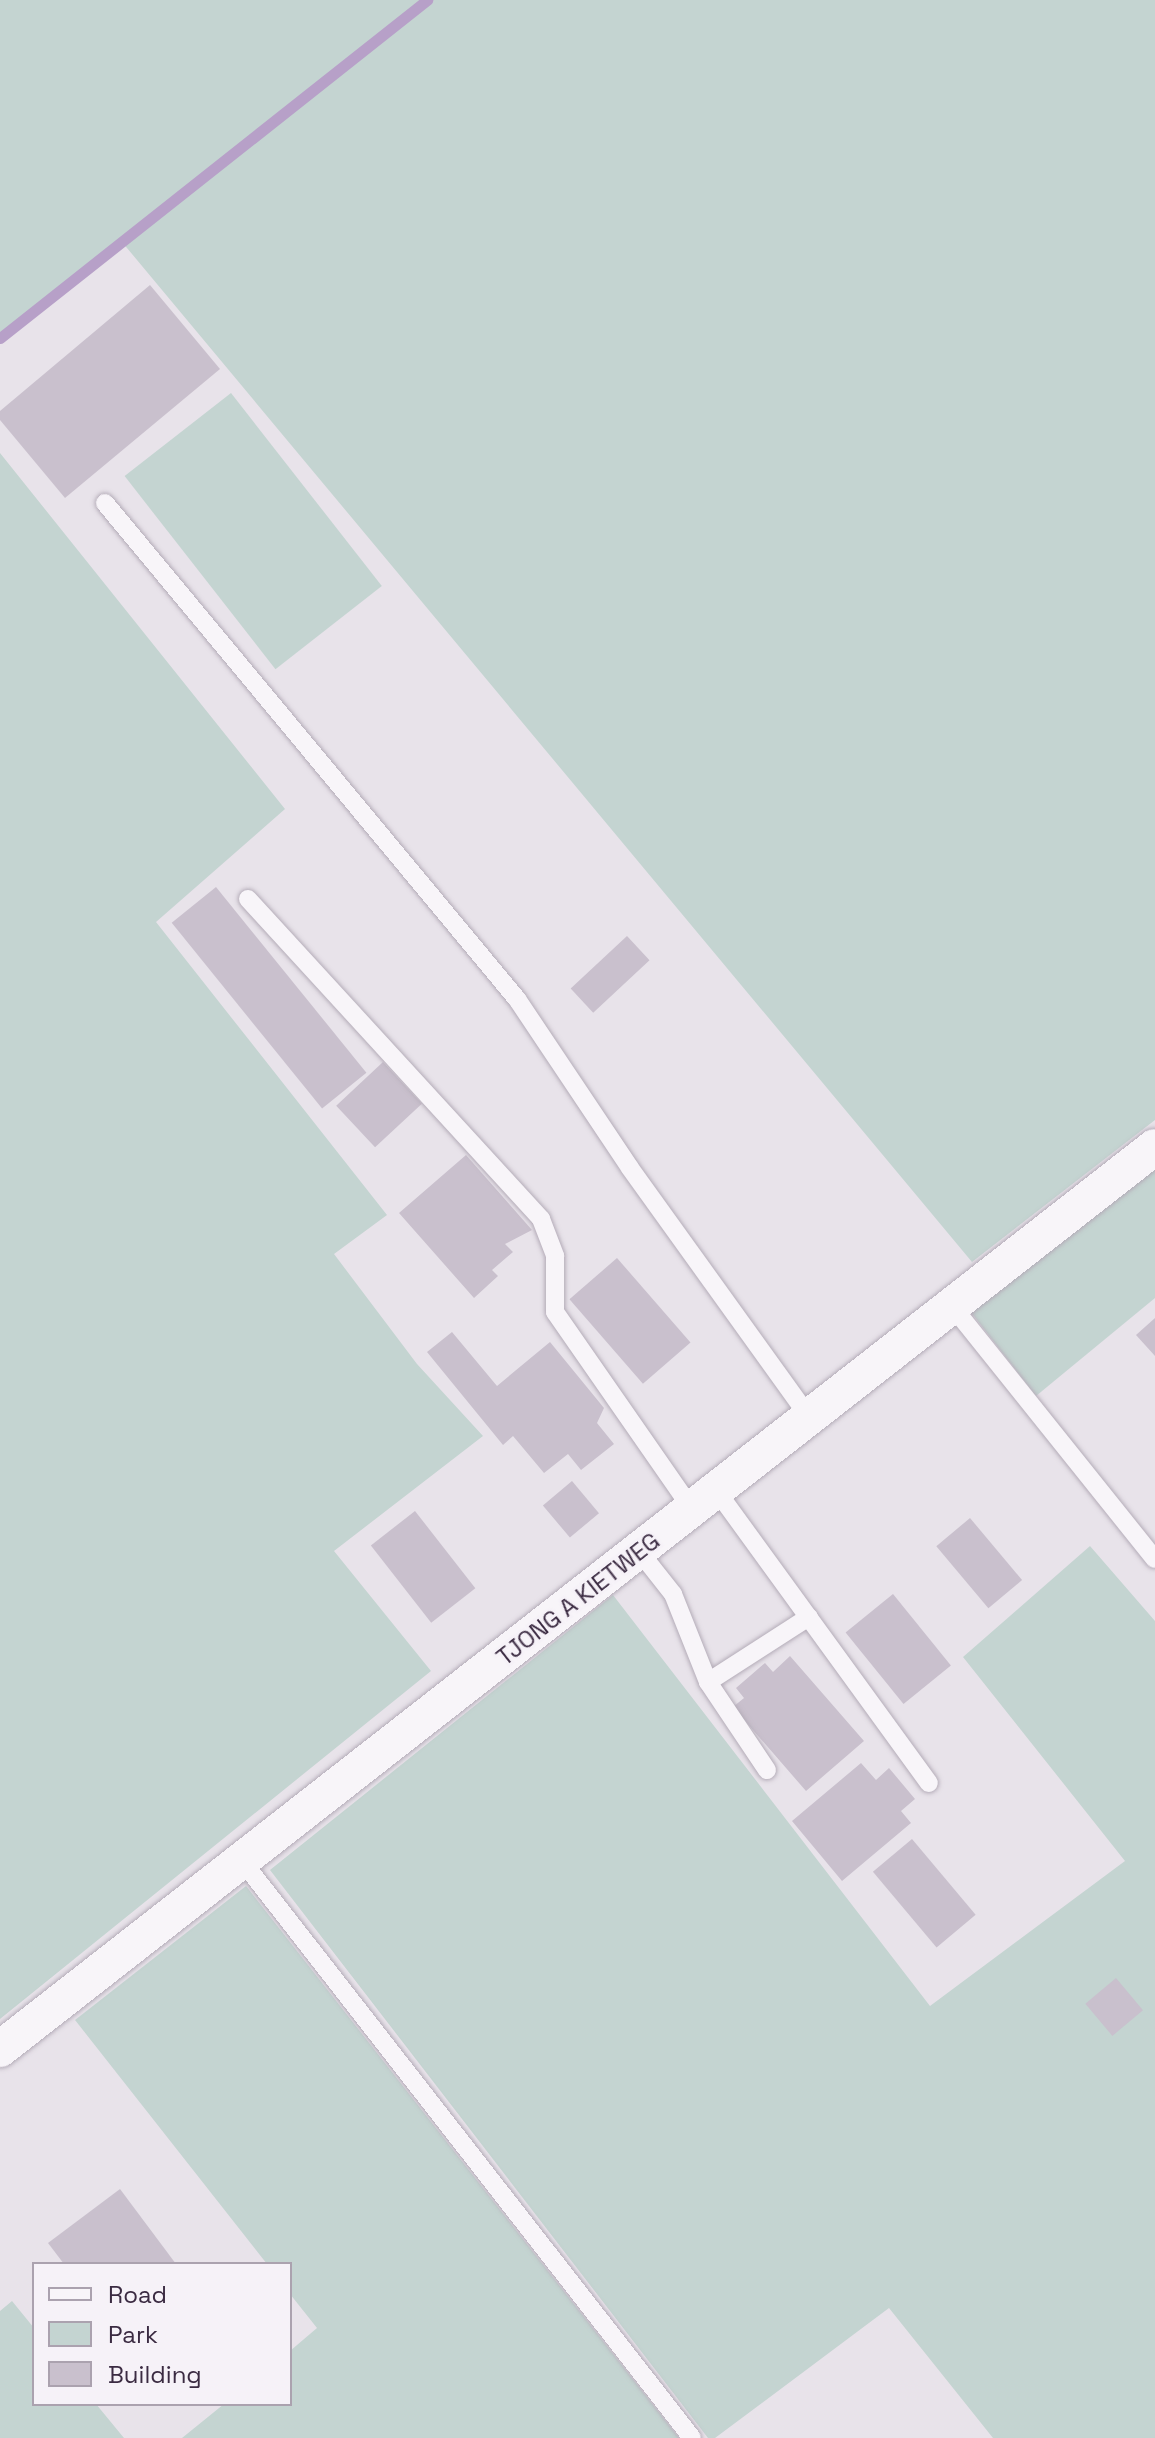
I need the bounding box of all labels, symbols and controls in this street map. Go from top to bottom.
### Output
street label: TJONG A KIETWEG [490,1526,666,1672]
legend [32,2262,292,2406]
text: Road [108,2279,167,2310]
text: Park [108,2319,158,2350]
text: Building [108,2359,202,2390]

